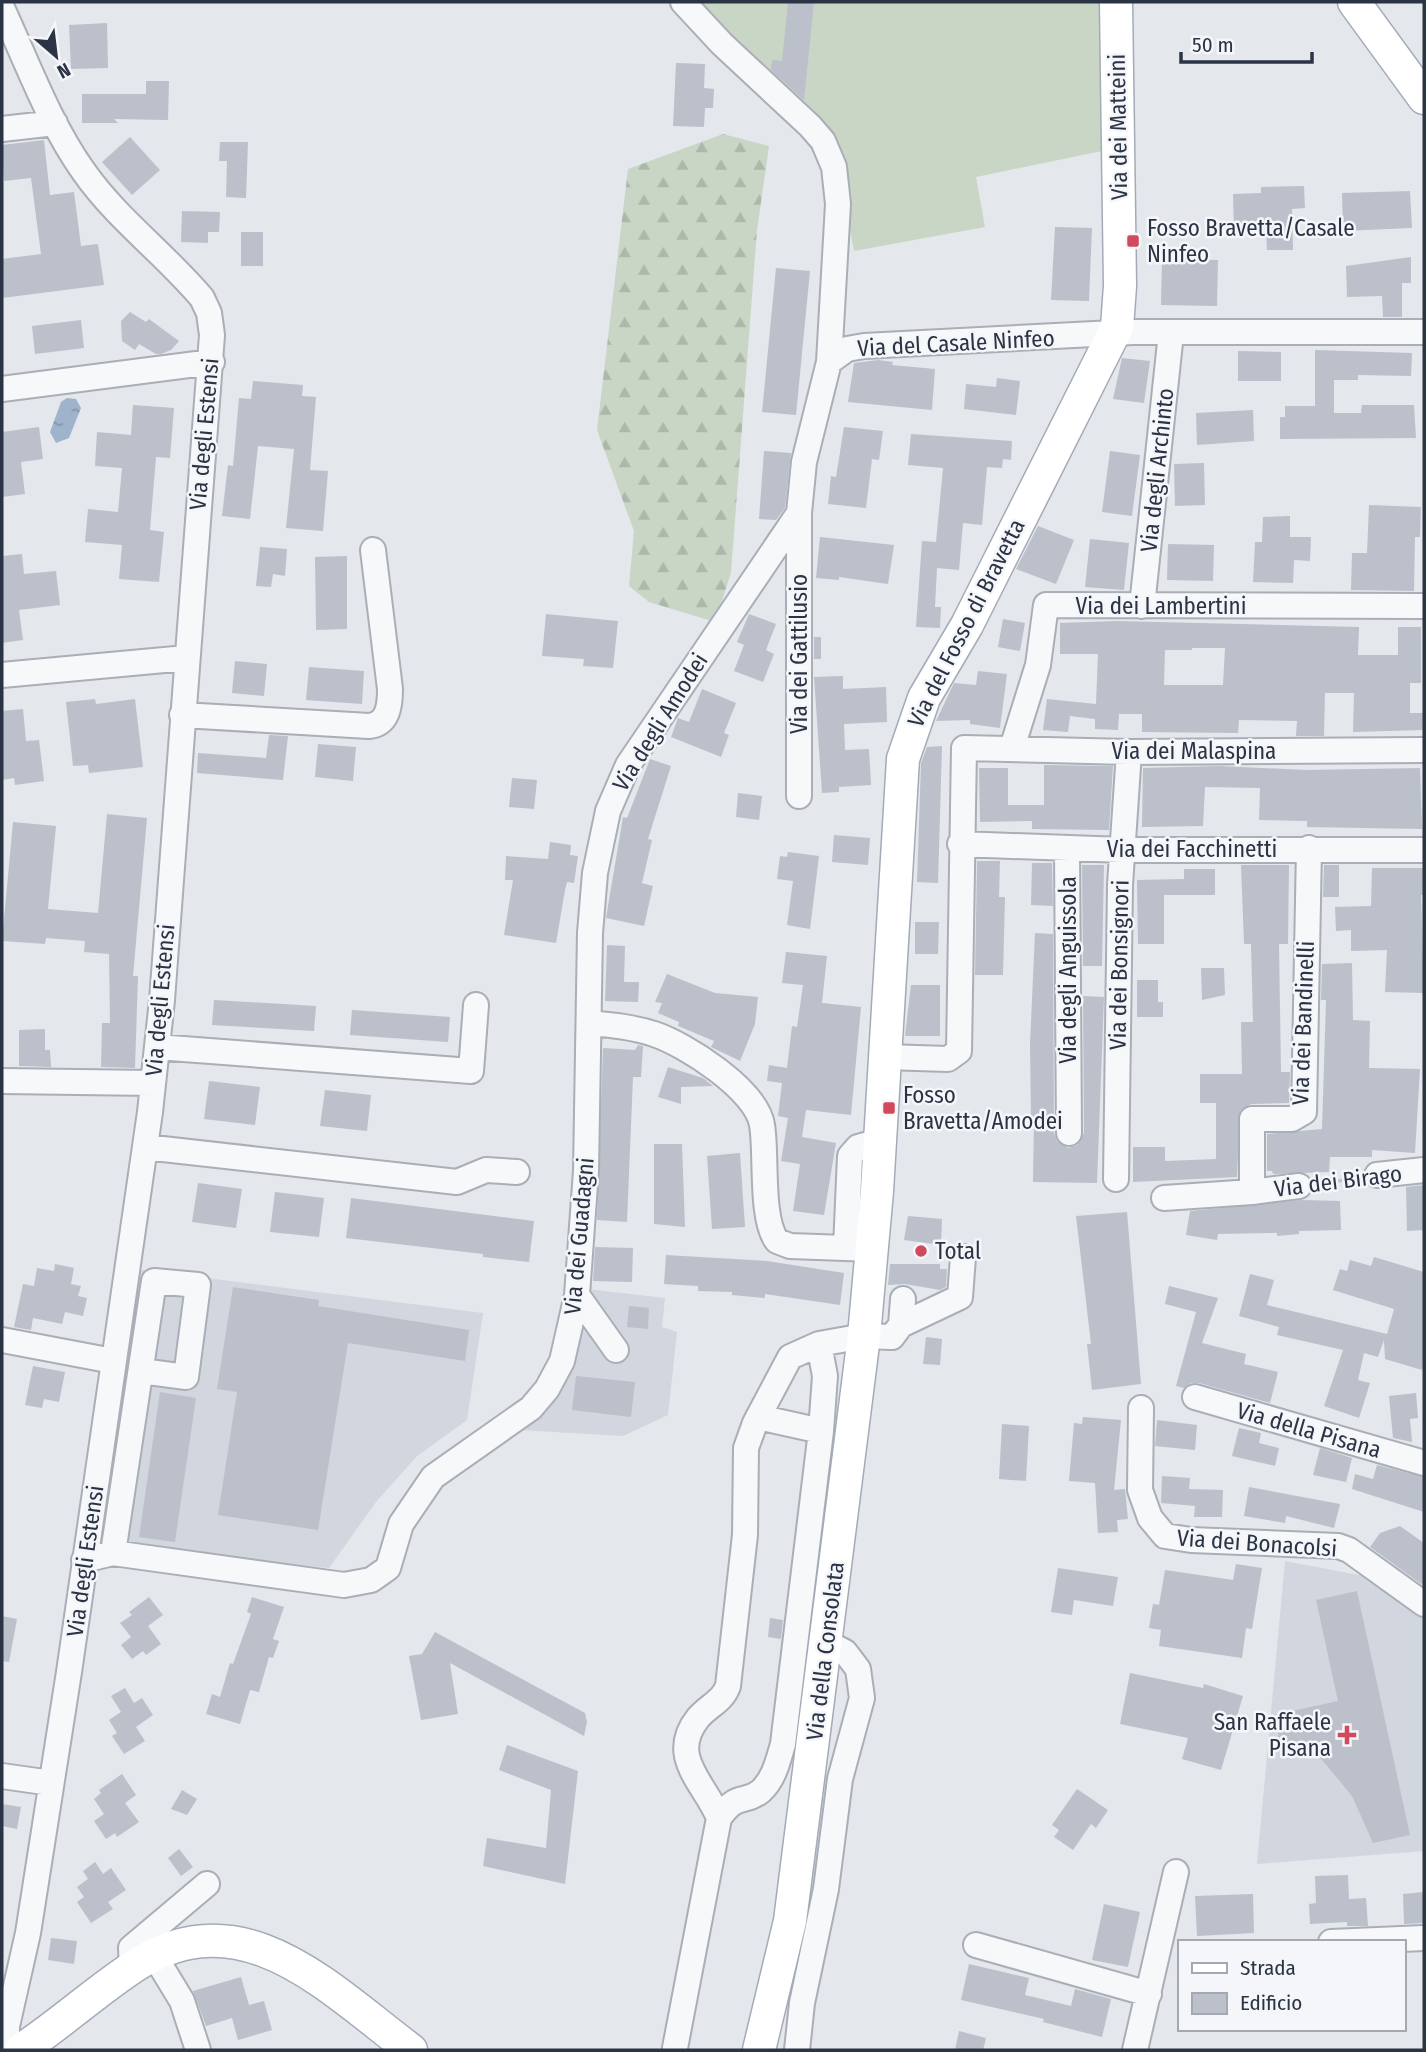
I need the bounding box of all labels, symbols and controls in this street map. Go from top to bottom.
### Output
north arrow [21,21,91,91]
scale bar [1181,21,1312,65]
text: 50 m [1192,32,1234,58]
street label: Via dei Matteini [1103,54,1133,200]
text: N [53,58,74,83]
place label: Fosso Bravetta/Casale Ninfeo [1147,214,1355,268]
marker: Fosso Bravetta/Casale Ninfeo [1125,233,1141,249]
street label: Via del Casale Ninfeo [857,324,1055,362]
street label: Via degli Estensi [183,357,225,511]
street label: Via degli Archinto [1134,387,1180,553]
street label: Via del Fosso di Bravetta [901,514,1031,732]
street label: Via dei Gattilusio [785,574,813,734]
street label: Via dei Lambertini [1076,592,1246,620]
street label: Via degli Amodei [606,648,714,796]
street label: Via dei Malaspina [1112,737,1276,765]
street label: Via dei Facchinetti [1107,835,1277,863]
street label: Via degli Anguissola [1054,876,1082,1064]
street label: Via dei Bonsignori [1104,880,1134,1050]
street label: Via degli Estensi [139,923,181,1077]
street label: Via dei Bandinelli [1286,940,1320,1106]
place label: Fosso Bravetta/Amodei [903,1081,1063,1135]
marker: Fosso Bravetta/Amodei [881,1100,897,1116]
street label: Via dei Guadagni [558,1156,600,1316]
street label: Via dei Birago [1273,1159,1403,1203]
place label: Total [935,1237,981,1265]
marker: Total [913,1243,929,1259]
street label: Via della Pisana [1234,1396,1384,1464]
street label: Via degli Estensi [61,1483,109,1639]
street label: Via dei Bonacolsi [1176,1523,1338,1563]
street label: Via della Consolata [800,1560,850,1742]
place label: San Raffaele Pisana [1214,1708,1331,1762]
marker: San Raffaele Pisana [1337,1725,1357,1745]
legend [1178,1940,1405,2031]
text: Strada [1240,1955,1296,1981]
text: Edificio [1240,1990,1302,2016]

